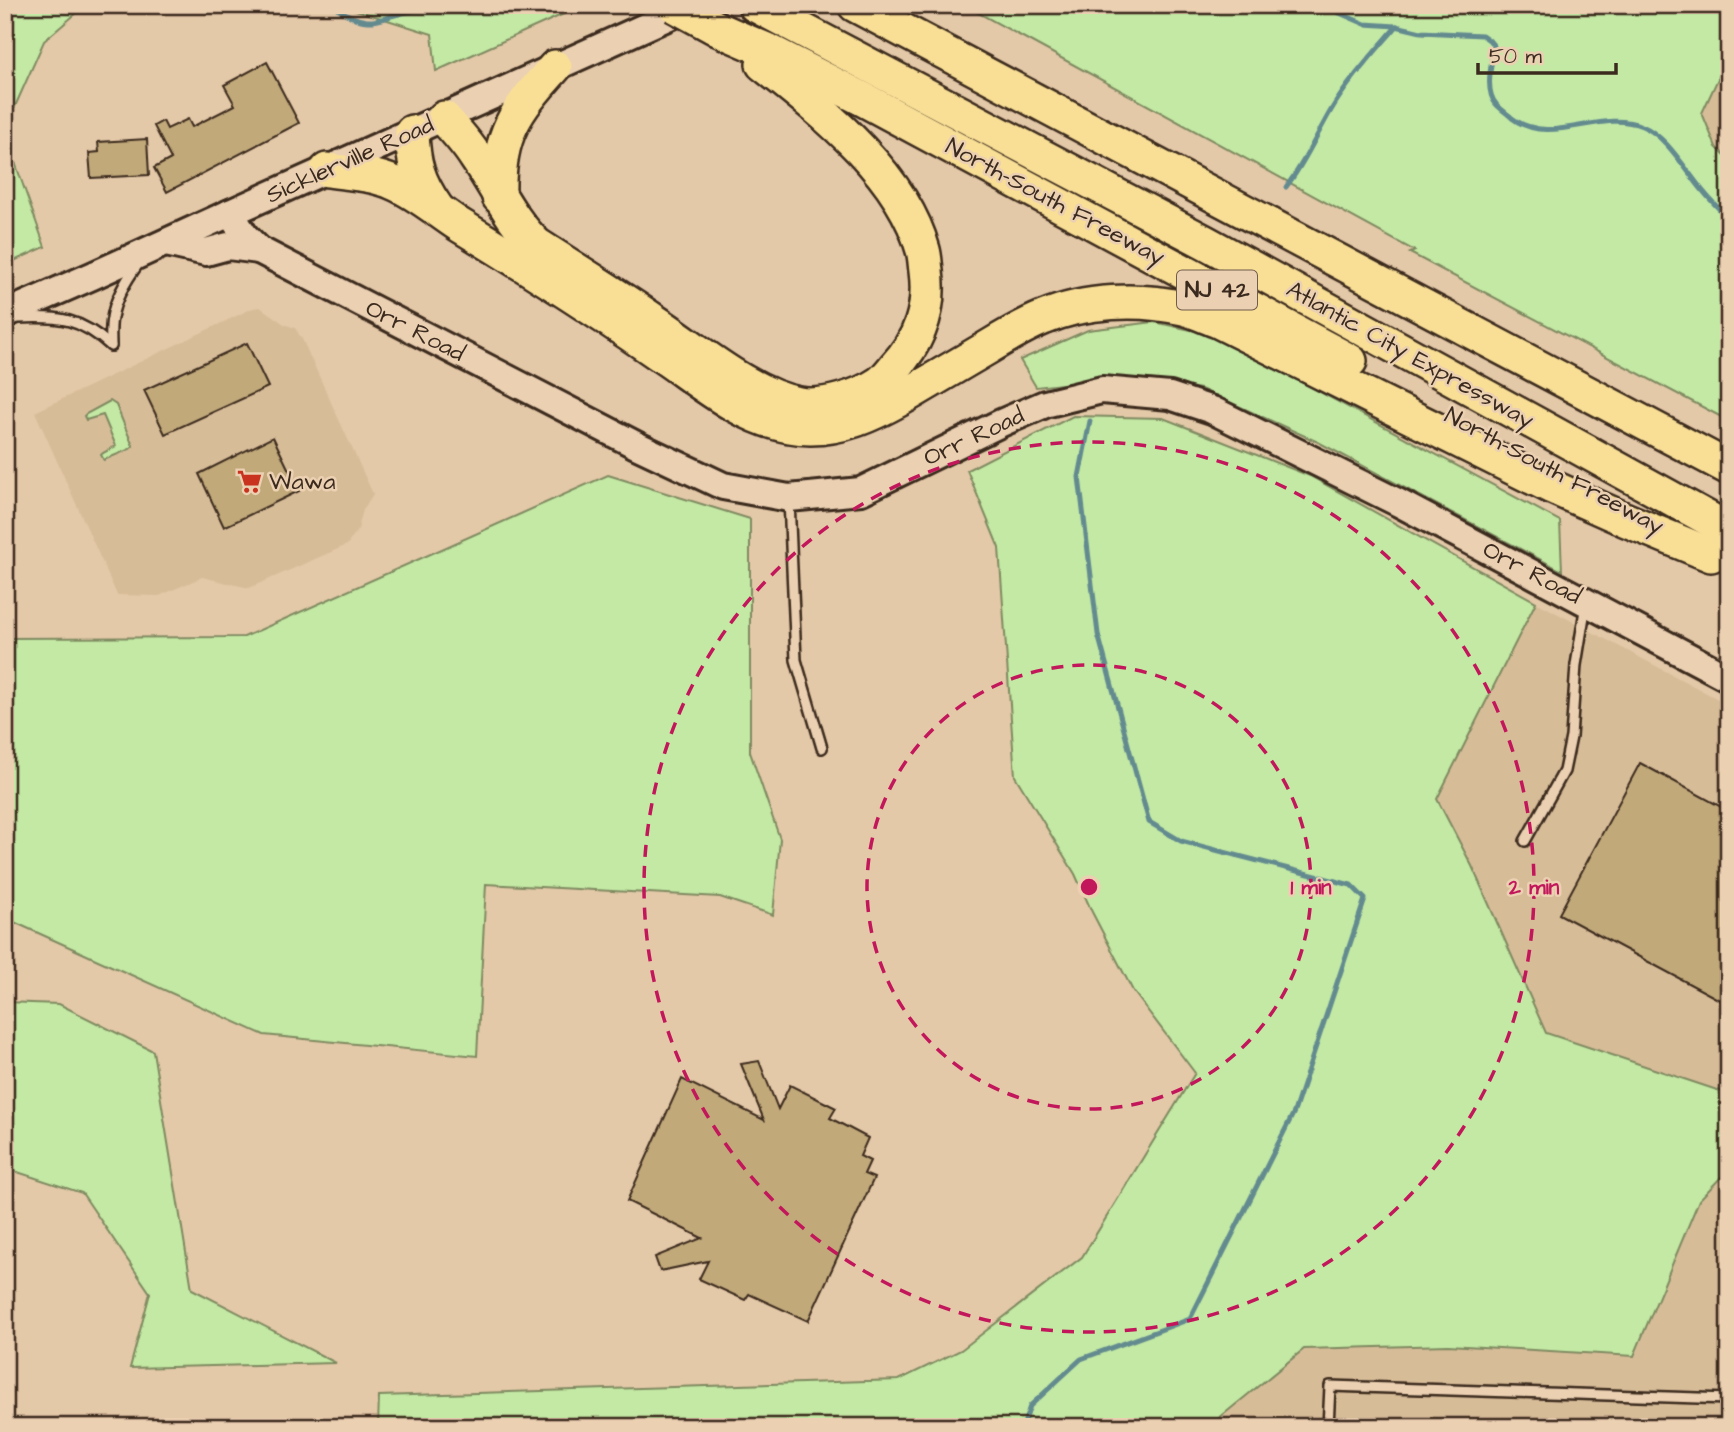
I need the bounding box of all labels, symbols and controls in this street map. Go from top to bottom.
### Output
scale bar [1478,32,1617,76]
text: 50 m [1489,42,1543,71]
street label: Sicklerville Road [261,108,439,212]
street label: North-South Freeway [939,130,1171,275]
road number: NJ 42 [1177,270,1257,310]
street label: Atlantic City Expressway [1280,273,1540,438]
street label: Orr Road [359,291,471,371]
street label: Orr Road [918,399,1030,475]
street label: North-South Freeway [1438,399,1670,544]
place label: Wawa [269,465,335,499]
supermarket icon: Wawa [235,468,263,496]
street label: Orr Road [1477,533,1587,613]
text: 1 min [1290,873,1332,902]
text: 2 min [1508,873,1560,902]
centre of rings [1077,875,1101,899]

